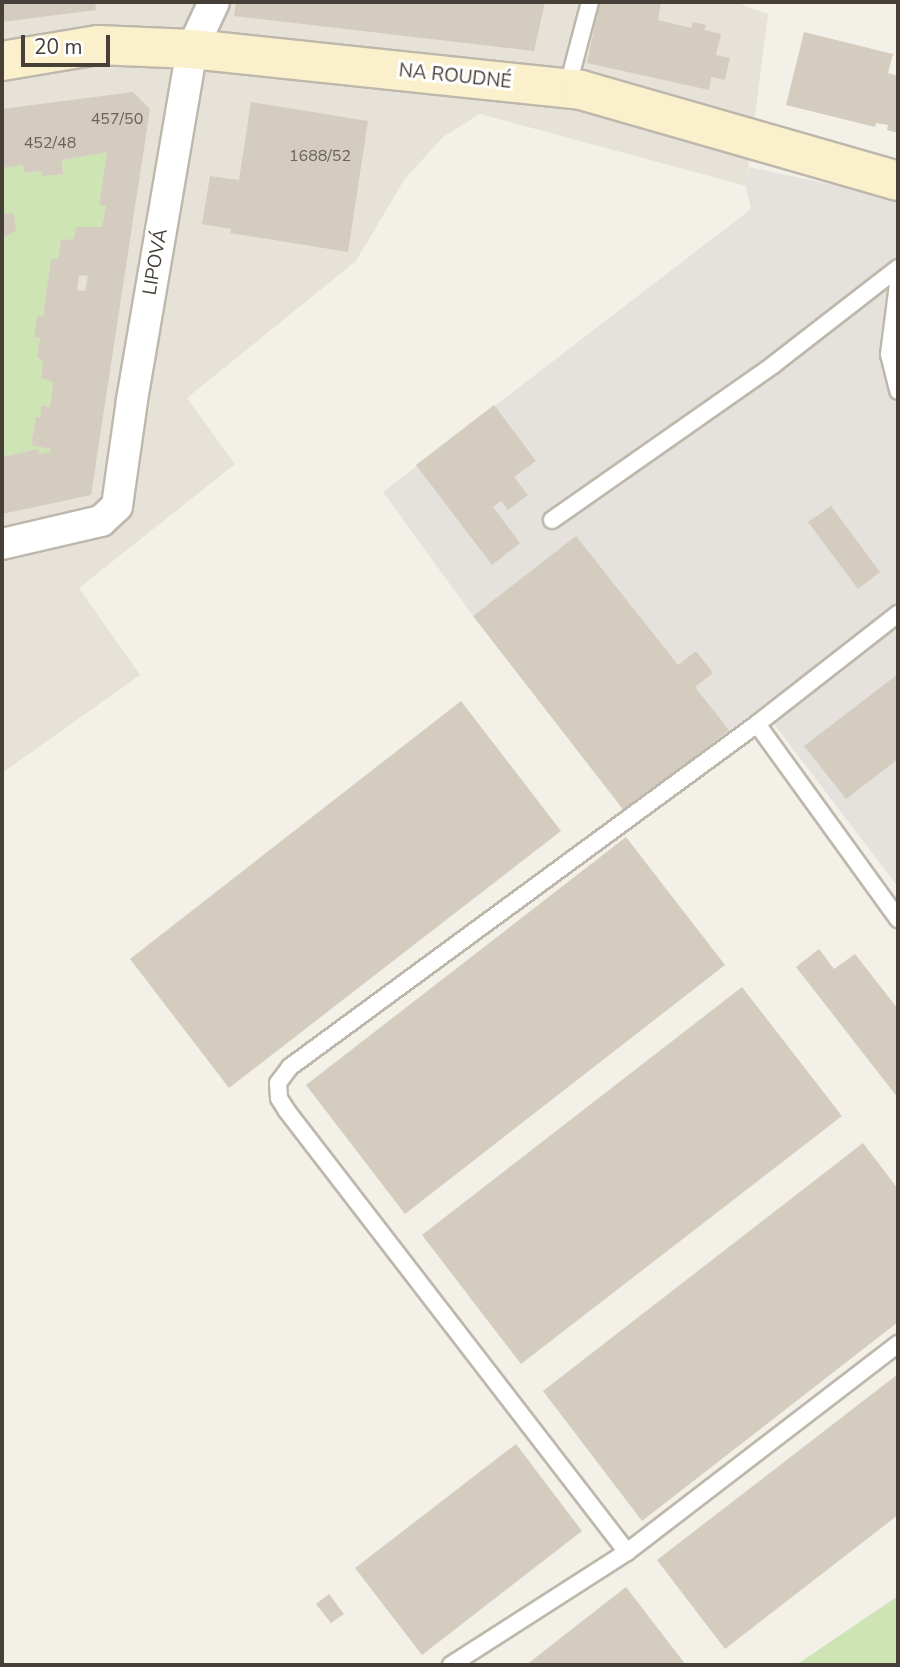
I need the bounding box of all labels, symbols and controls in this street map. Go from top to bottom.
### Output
scale bar [24,21,114,65]
text: 20 m [34,33,83,61]
street label: NA ROUDNÉ [398,60,512,94]
house number: 457/50 [91,109,143,129]
house number: 452/48 [24,133,76,153]
house number: 1688/52 [289,146,351,166]
street label: LIPOVÁ [139,227,173,297]

